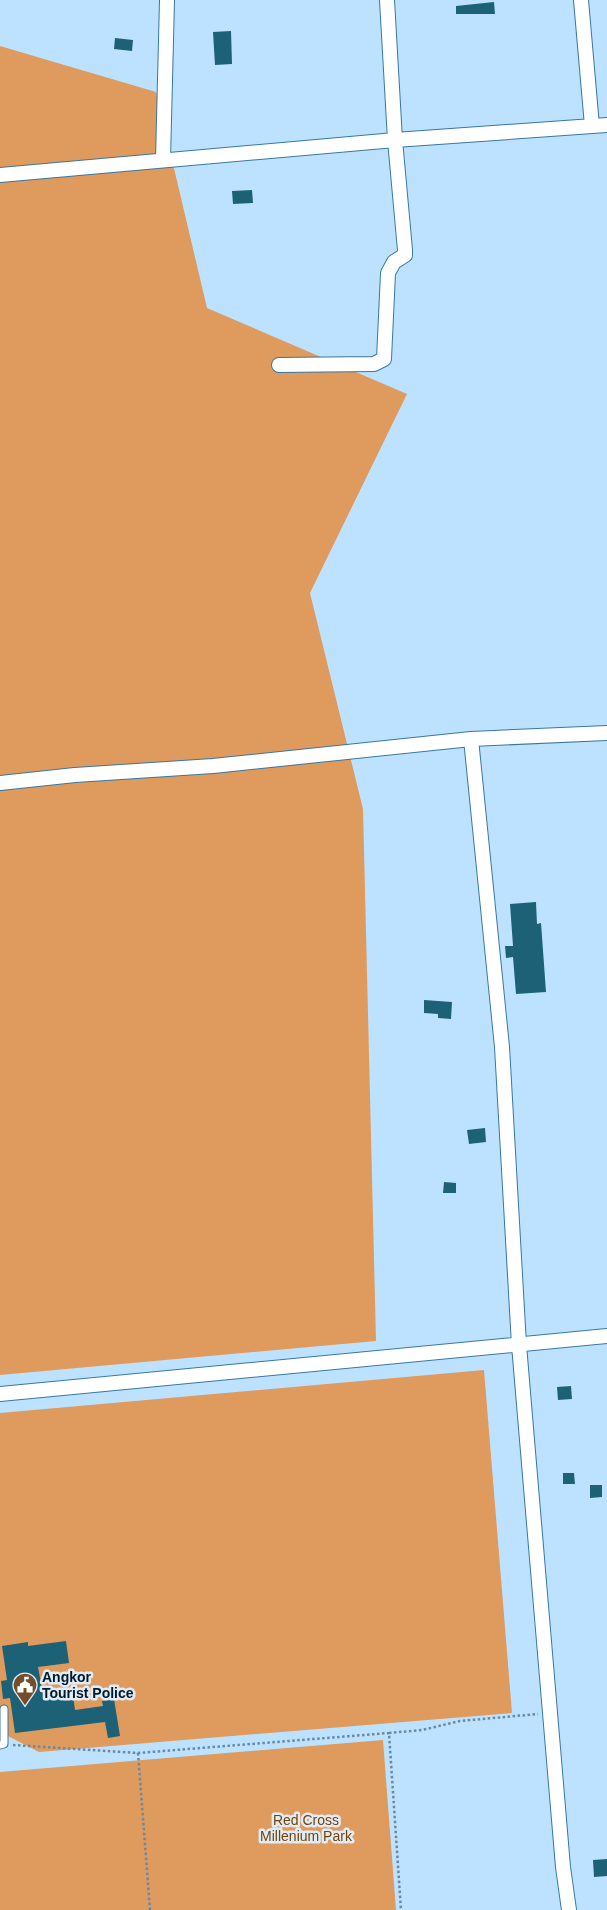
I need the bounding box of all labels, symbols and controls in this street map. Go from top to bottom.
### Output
place label: Angkor Tourist Police [42,1669,134,1701]
public building icon: Angkor Tourist Police [12,1672,38,1706]
park label: Red Cross Millenium Park [260,1812,353,1844]

